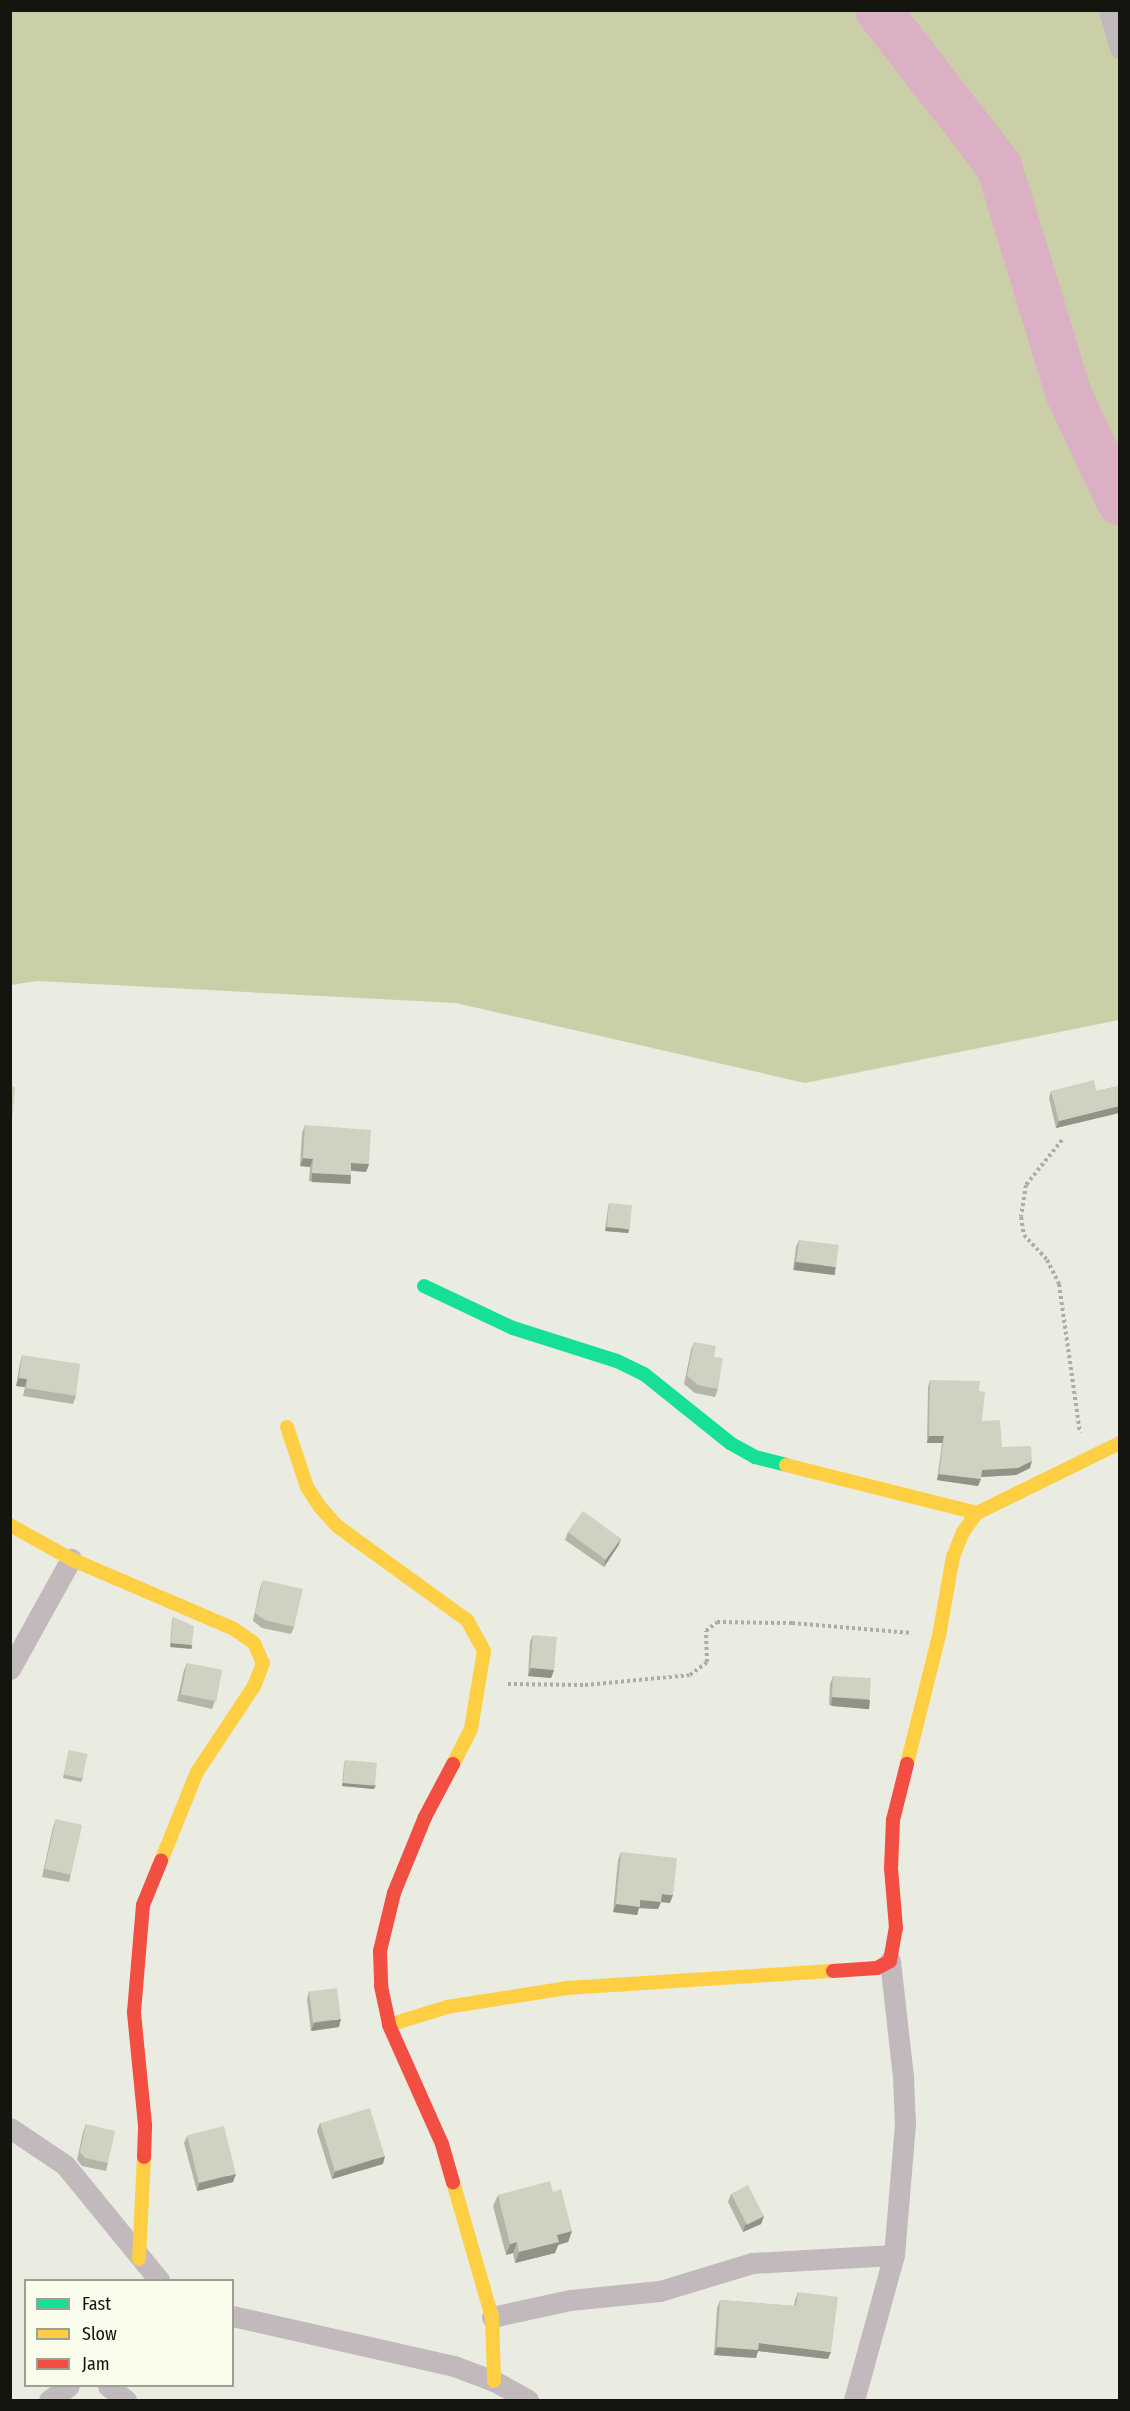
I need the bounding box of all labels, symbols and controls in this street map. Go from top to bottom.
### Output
legend [24,2279,234,2387]
text: Fast [82,2293,111,2315]
text: Slow [82,2323,117,2345]
text: Jam [82,2353,110,2375]

